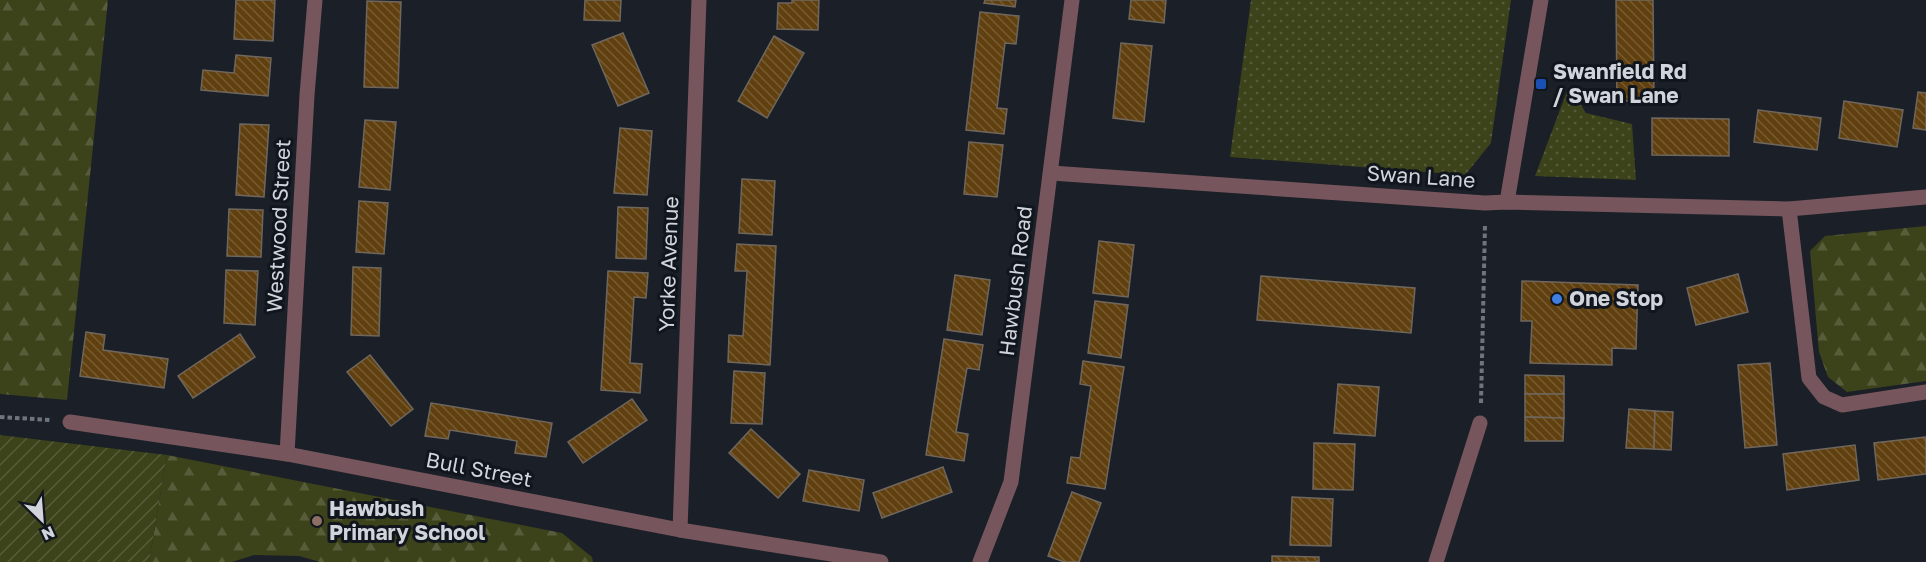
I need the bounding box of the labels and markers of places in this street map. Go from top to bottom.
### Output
place label: Swanfield Rd / Swan Lane [1553,58,1687,108]
marker: Swanfield Rd / Swan Lane [1534,77,1548,91]
place label: One Stop [1569,285,1663,311]
marker: One Stop [1550,292,1564,306]
place label: Hawbush Primary School [329,495,485,545]
marker: Hawbush Primary School [310,514,324,528]

